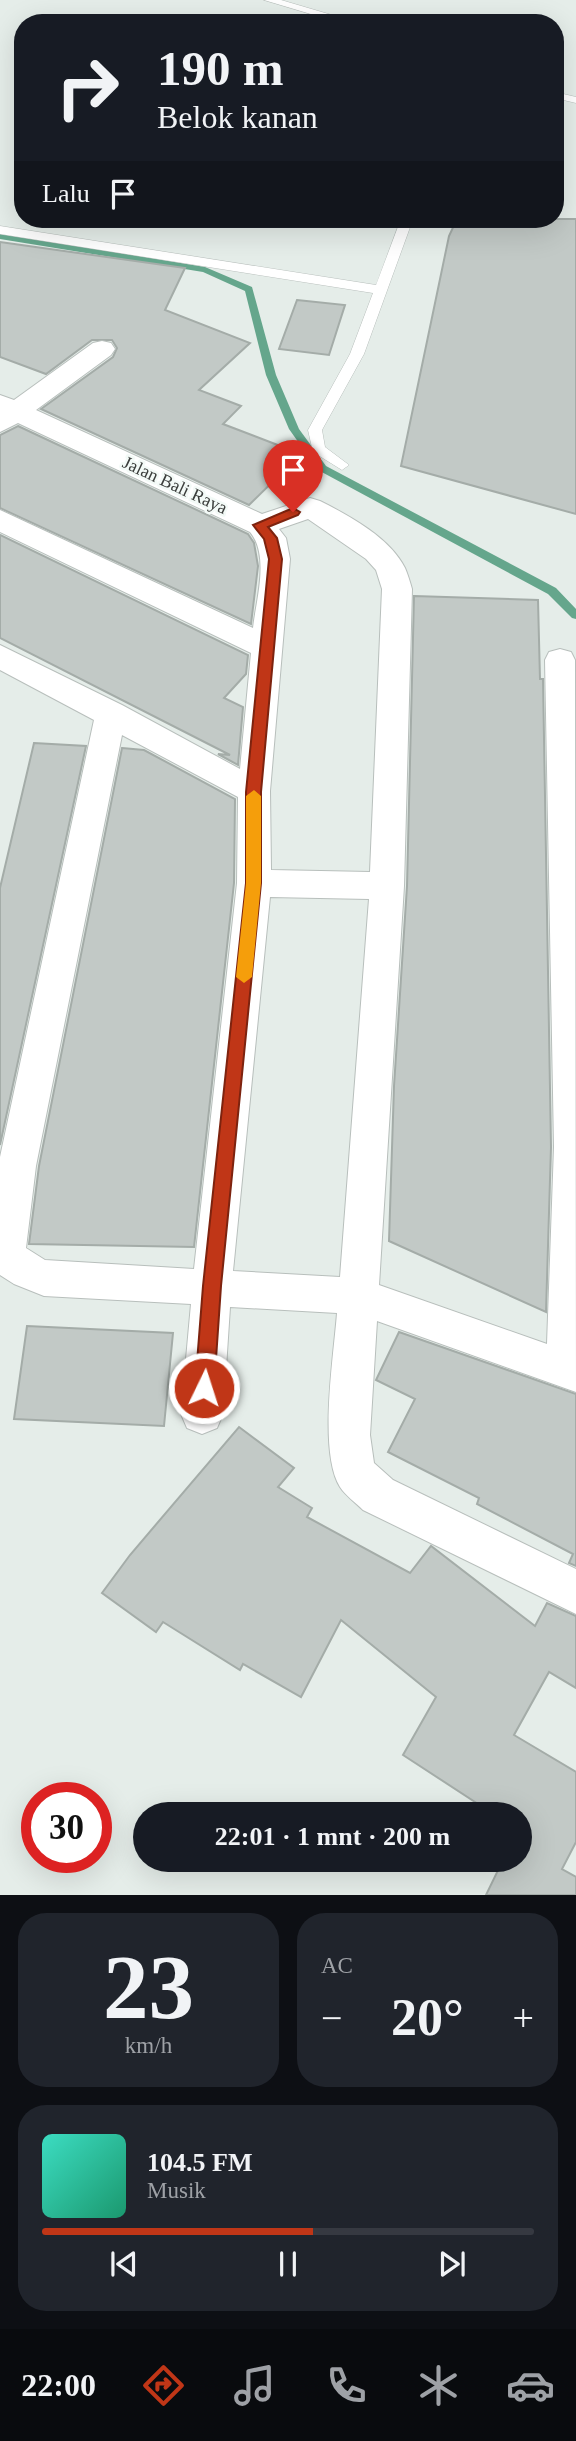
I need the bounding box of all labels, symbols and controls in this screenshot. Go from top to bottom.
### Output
text: 190 m [157,41,284,96]
icon: right [42,42,133,133]
text: Belok kanan [157,99,318,135]
icon: arrive [104,175,142,213]
text: Lalu [42,179,90,208]
pin [263,440,323,512]
icon: arrive [274,451,312,489]
street label: Jalan Bali Raya [120,452,230,518]
position arrow [167,1351,241,1425]
speed limit sign: 30 [21,1782,112,1873]
text: 22:01 · 1 mnt · 200 m [215,1822,450,1851]
text: 23 [103,1937,194,2038]
text: AC [321,1953,353,1978]
text: 20° [391,1989,464,2046]
text: − [321,1997,342,2039]
text: + [513,1997,534,2039]
text: km/h [125,2033,172,2058]
text: 104.5 FM [147,2148,252,2177]
text: Musik [147,2178,206,2203]
icon: previous [105,2245,143,2283]
icon: pause [269,2245,307,2283]
icon: next [433,2245,471,2283]
icon: directions [139,2361,188,2410]
icon: music [230,2361,279,2410]
icon: phone [322,2361,371,2410]
icon: climate [414,2361,463,2410]
icon: car [506,2361,555,2410]
text: 22:00 [21,2367,96,2403]

